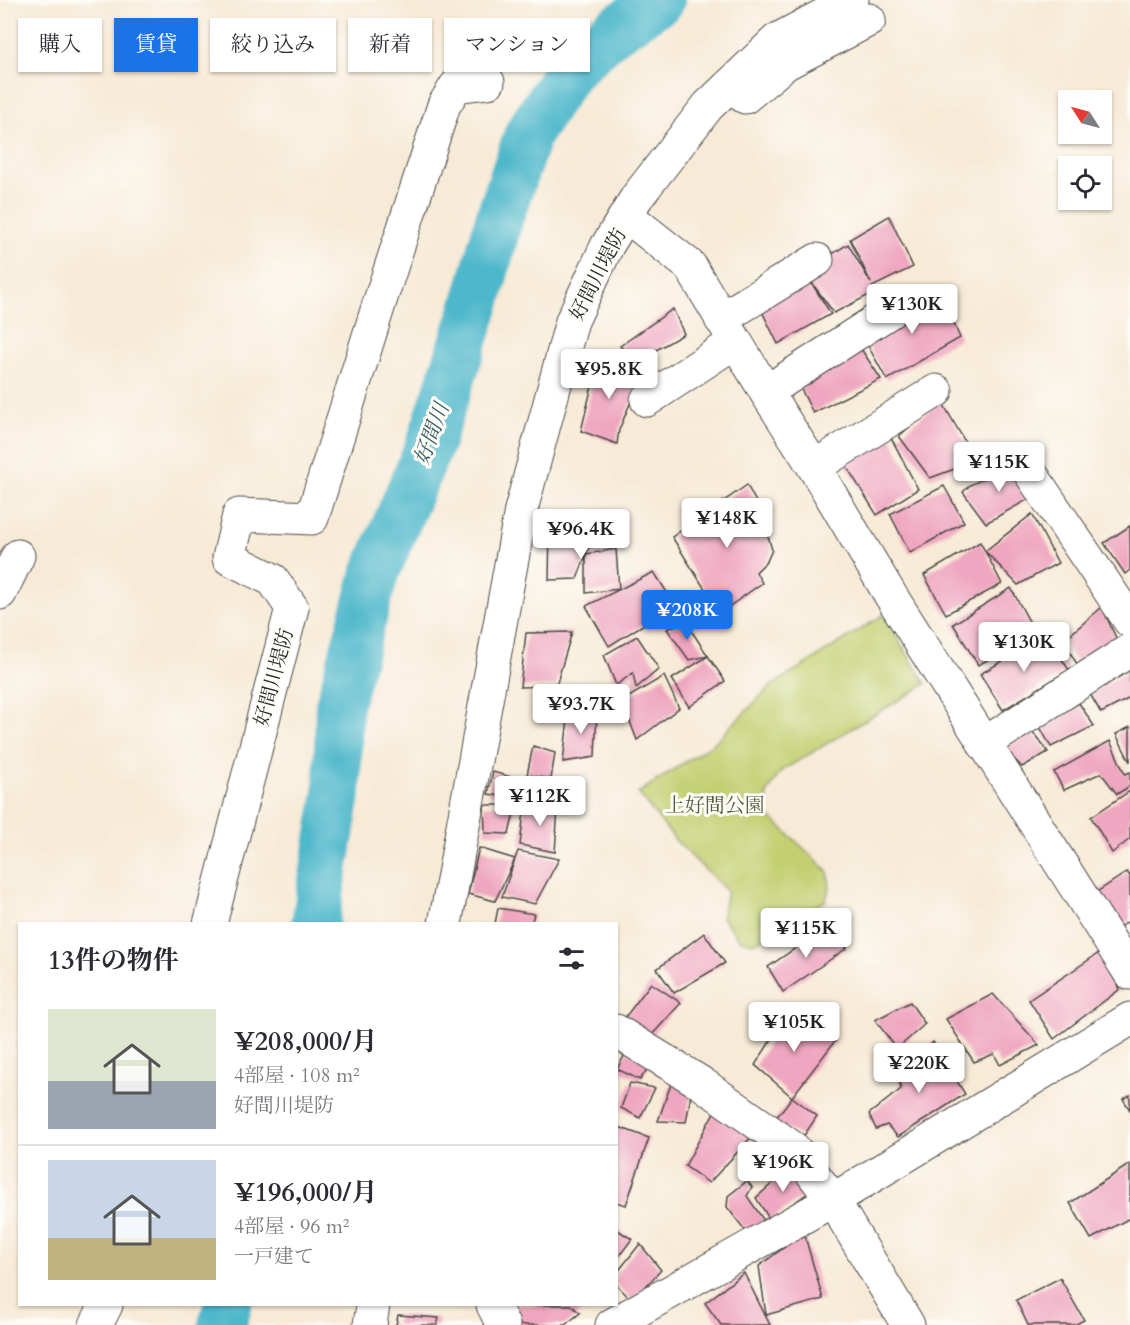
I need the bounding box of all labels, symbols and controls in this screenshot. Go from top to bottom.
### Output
chip: 購入 [18,18,102,72]
chip: 賃貸 [114,18,198,72]
chip: 絞り込み [210,18,336,72]
chip: 新着 [348,18,432,72]
chip: マンション [444,18,590,72]
north arrow [1058,90,1112,144]
map controls [1058,90,1112,210]
button: locate [1058,156,1112,210]
street label: 好間川堤防 [563,223,633,325]
pin: ¥130K [870,284,954,335]
text: ¥130K [881,290,943,317]
pin: ¥95.8K [560,349,658,400]
text: ¥95.8K [575,355,643,382]
water label: 好間川 [408,398,457,469]
pin: ¥115K [957,442,1041,493]
text: ¥115K [968,448,1030,475]
pin: ¥148K [685,498,769,549]
text: ¥148K [696,504,758,531]
pin: ¥96.4K [532,509,630,560]
text: ¥96.4K [547,515,615,542]
pin: ¥208K [645,590,729,641]
text: ¥208K [656,596,718,623]
pin: ¥130K [982,622,1066,673]
street label: 好間川堤防 [248,625,300,729]
text: ¥130K [993,628,1055,655]
pin: ¥93.7K [532,684,630,735]
text: ¥93.7K [547,690,615,717]
pin: ¥112K [498,776,582,827]
text: ¥112K [509,782,571,809]
park label: 上好間公園 [665,792,765,819]
pin: ¥115K [764,908,848,959]
text: ¥115K [775,914,837,941]
icon: filters [555,942,588,975]
text: 13件の物件 [48,943,179,978]
pin: ¥105K [752,1002,836,1053]
text: ¥105K [763,1008,825,1035]
text: ¥208,000/月 [234,1024,377,1059]
icon: home [96,1033,168,1105]
pin: ¥220K [877,1043,961,1094]
text: ¥220K [888,1049,950,1076]
text: 4部屋 · 108 m² [234,1062,360,1089]
text: 好間川堤防 [234,1092,334,1119]
pin: ¥196K [741,1142,825,1193]
text: ¥196K [752,1148,814,1175]
text: ¥196,000/月 [234,1175,377,1210]
icon: home [96,1184,168,1256]
text: 4部屋 · 96 m² [234,1213,350,1240]
text: 一戸建て [234,1243,314,1270]

